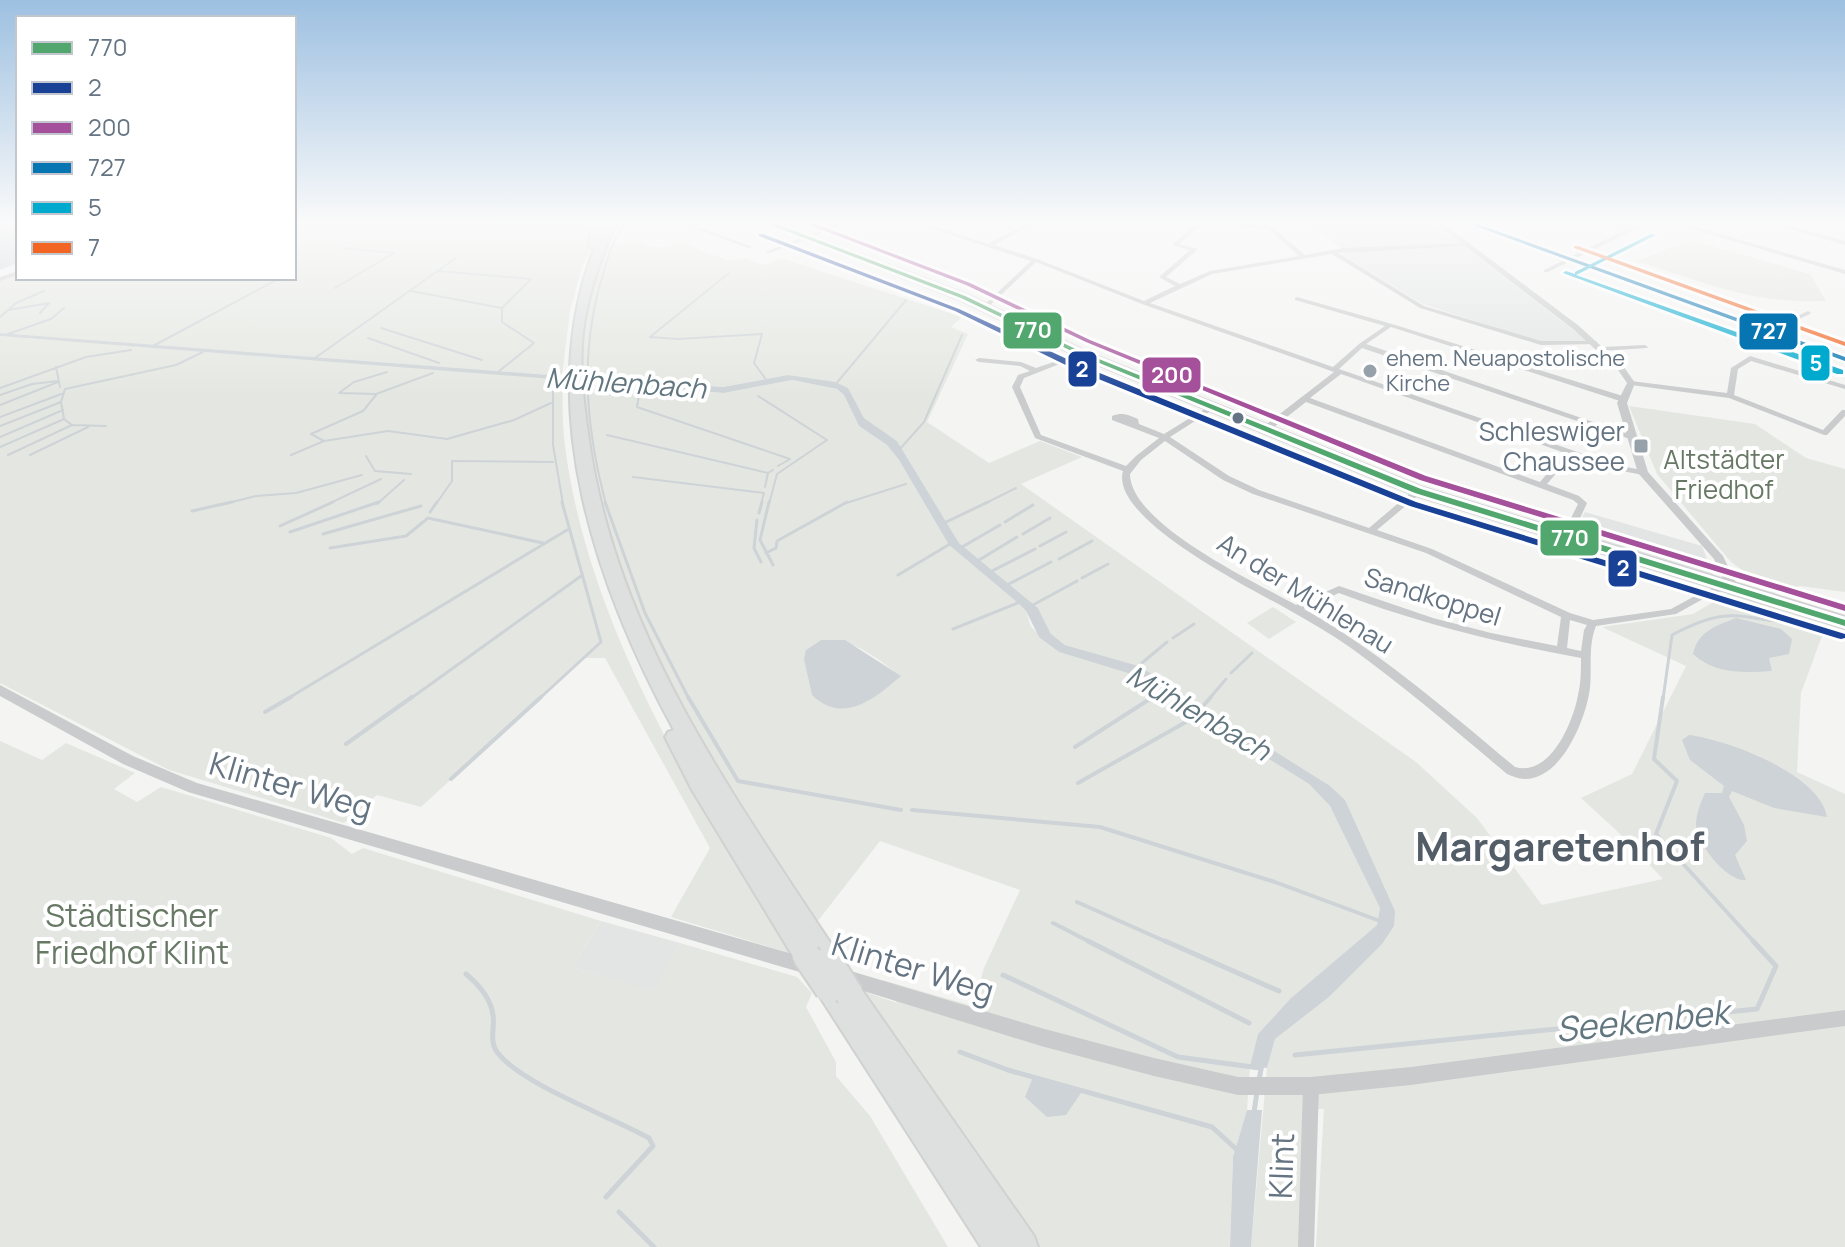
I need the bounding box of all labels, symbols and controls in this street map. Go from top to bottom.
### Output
legend [16,16,296,280]
text: 770 [88,30,127,63]
text: 2 [88,70,102,103]
text: 200 [88,110,131,143]
text: 727 [88,150,126,183]
text: 5 [88,190,102,223]
text: 7 [88,230,100,263]
line badge: 770 [1002,311,1063,350]
line badge: 727 [1738,312,1799,351]
text: 770 [1014,315,1052,345]
text: 727 [1751,316,1787,346]
place label: ehem. Neuapostolische Kirche [1386,343,1625,398]
line badge: 5 [1800,344,1831,382]
text: 5 [1810,348,1822,378]
line badge: 2 [1067,350,1098,388]
text: 2 [1075,354,1089,384]
line badge: 200 [1141,356,1202,394]
water label: Mühlenbach [545,357,709,407]
text: 200 [1151,360,1193,390]
marker: ehem. Neuapostolische Kirche [1361,362,1379,380]
unlabelled marker [1230,410,1246,426]
place label: Schleswiger Chaussee [1479,413,1625,479]
marker: Schleswiger Chaussee [1632,437,1650,455]
park label: Altstädter Friedhof [1663,441,1785,507]
line badge: 770 [1539,519,1600,557]
text: 770 [1551,523,1589,553]
street label: An der Mühlenau [1211,524,1401,662]
line badge: 2 [1607,549,1638,588]
text: 2 [1616,553,1630,583]
street label: Sandkoppel [1360,558,1506,634]
water label: Mühlenbach [1120,655,1279,769]
street label: Klinter Weg [204,741,378,829]
district label: Margaretenhof [1415,818,1705,873]
park label: Städtischer Friedhof Klint [35,893,229,974]
street label: Klinter Weg [827,921,999,1013]
water label: Seekenbek [1553,988,1736,1052]
street label: Klint [1258,1132,1304,1200]

